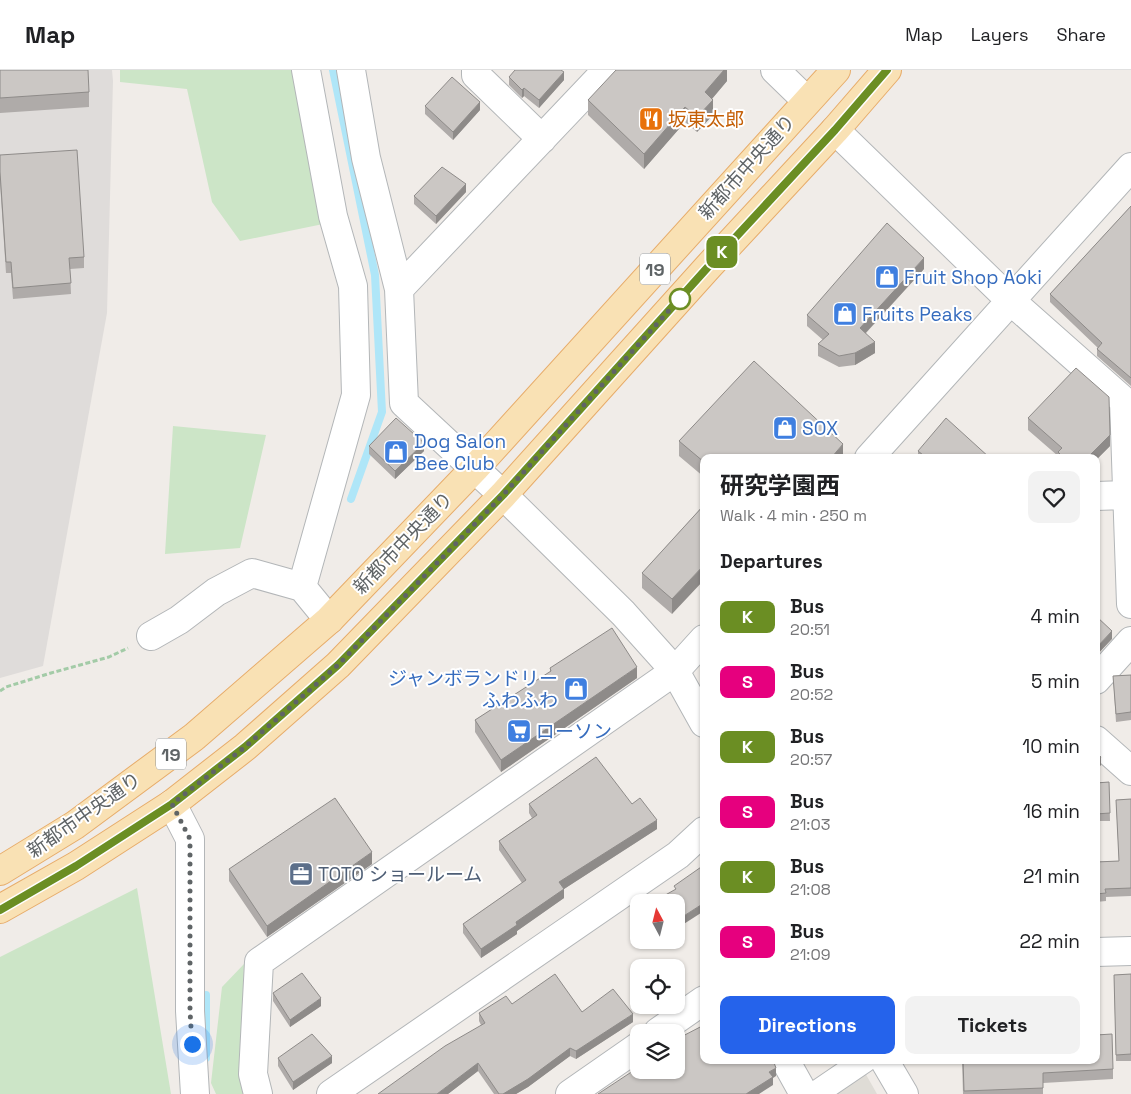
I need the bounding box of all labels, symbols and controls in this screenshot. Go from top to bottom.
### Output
text: Map [25,19,75,50]
text: Map [905,23,943,46]
text: Layers [971,23,1028,46]
text: Share [1056,23,1106,46]
restaurant icon: 坂東太郎 [638,106,664,132]
place label: 坂東太郎 [668,107,744,132]
street label: 新都市中央通り [693,109,801,225]
line badge: K [706,236,738,268]
text: K [716,240,728,263]
road number: 19 [640,253,670,284]
shop icon: Fruit Shop Aoki [874,264,900,290]
place label: Fruit Shop Aoki [904,265,1042,290]
unlabelled marker [669,288,691,310]
shop icon: Fruits Peaks [832,301,858,327]
place label: Fruits Peaks [862,302,973,327]
shop icon: SOX [772,415,798,441]
place label: SOX [802,416,838,441]
place label: Dog Salon Bee Club [414,429,506,476]
shop icon: Dog Salon Bee Club [383,439,409,465]
text: 研究学園西 [720,470,840,501]
button: heart [1028,471,1080,523]
street label: 新都市中央通り [348,486,458,600]
text: Walk · 4 min · 250 m [720,505,867,526]
text: Departures [720,549,823,574]
text: Bus [790,594,824,619]
text: 4 min [1031,604,1080,629]
text: K [742,605,753,628]
text: 20:51 [790,619,830,640]
text: Bus [790,659,824,684]
place label: ジャンボランドリー ふわふわ [388,666,558,713]
text: 5 min [1031,669,1080,694]
text: S [742,670,753,693]
shop icon: ジャンボランドリー ふわふわ [563,676,589,702]
text: 20:52 [790,684,833,705]
supermarket icon: ローソン [506,718,532,744]
place label: ローソン [536,719,612,744]
text: Bus [790,724,824,749]
text: 10 min [1022,734,1080,759]
text: K [742,735,753,758]
road number: 19 [156,739,186,770]
text: 20:57 [790,749,832,770]
street label: 新都市中央通り [22,767,146,863]
text: Bus [790,789,824,814]
text: 16 min [1023,799,1080,824]
text: S [742,800,753,823]
text: 21:03 [790,814,830,835]
text: Bus [790,854,824,879]
office icon: TOTO ショールーム [288,861,314,887]
place label: TOTO ショールーム [318,862,482,887]
text: 21 min [1023,864,1080,889]
text: K [742,865,753,888]
text: 21:08 [790,879,831,900]
north arrow [630,894,685,949]
map controls [630,894,685,1079]
text: Bus [790,919,824,944]
text: 22 min [1020,929,1080,954]
text: S [742,930,753,953]
text: 21:09 [790,944,830,965]
button: locate [630,959,685,1014]
button: Directions [720,996,895,1054]
button: Tickets [905,996,1080,1054]
button: layers [630,1024,685,1079]
your location [180,1032,205,1057]

